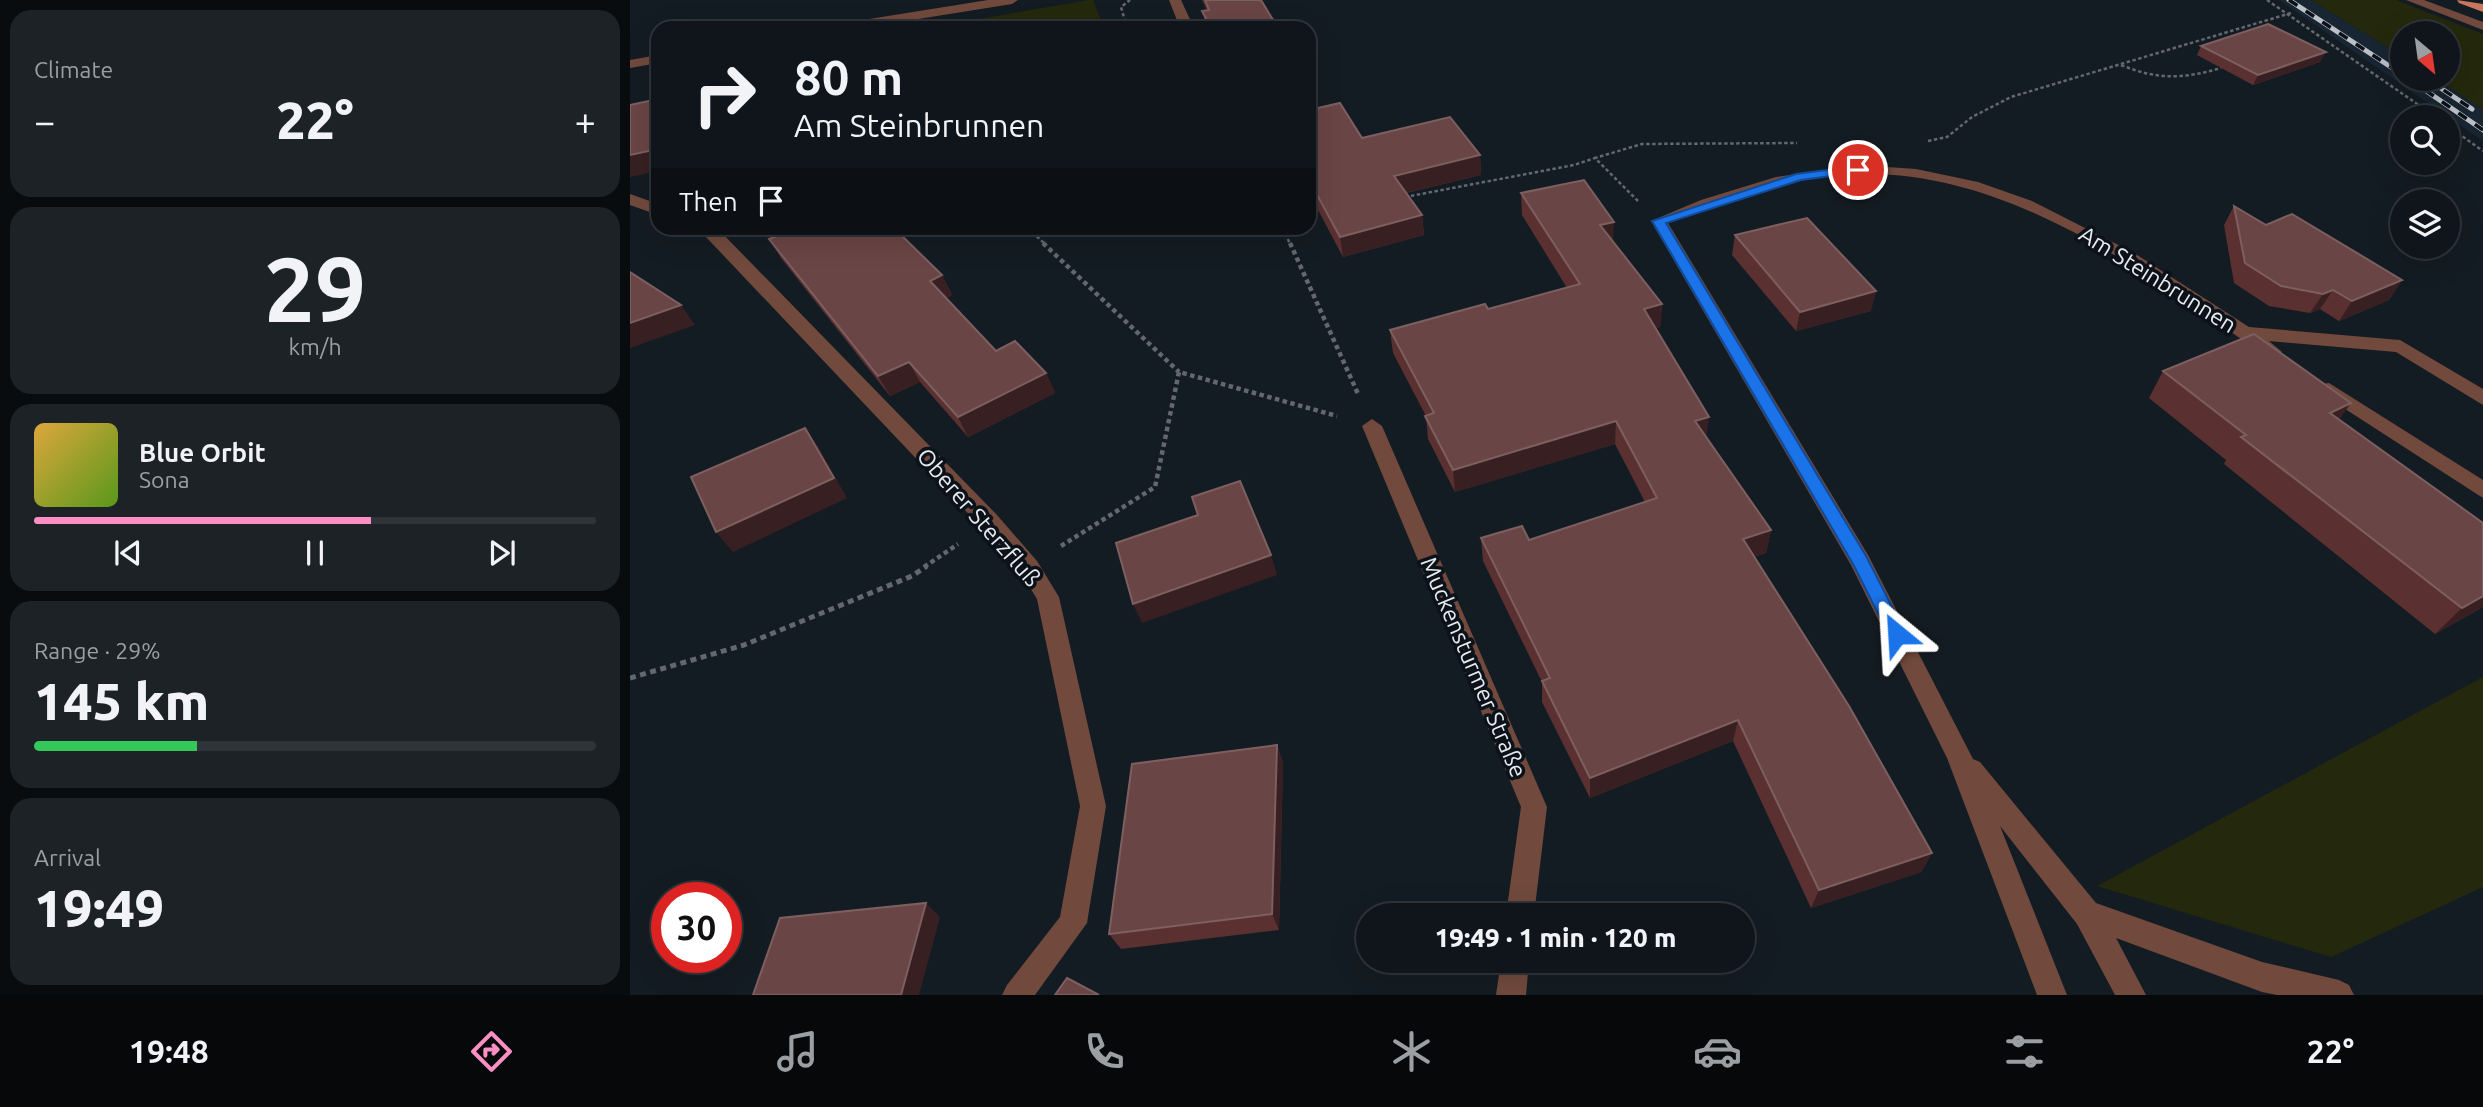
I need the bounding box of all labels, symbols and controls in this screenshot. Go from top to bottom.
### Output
north arrow [2390,21,2460,91]
map controls [2390,21,2460,259]
icon: right [679,49,770,140]
text: 80 m [794,49,903,104]
text: Climate [34,57,113,82]
text: 22° [276,91,354,149]
text: − [34,100,55,142]
text: + [575,100,596,142]
button: search [2390,105,2460,175]
text: Am Steinbrunnen [794,107,1044,143]
pin [1828,140,1888,200]
icon: arrive [1839,151,1877,189]
icon: arrive [752,182,790,220]
text: Then [679,187,738,216]
button: layers [2390,189,2460,259]
street label: Am Steinbrunnen [2075,221,2241,337]
text: 29 [264,237,366,339]
text: km/h [288,334,342,359]
text: Blue Orbit [139,438,266,467]
street label: Oberer Sterzfluß [912,443,1046,591]
text: Sona [139,467,189,492]
icon: previous [109,534,147,572]
icon: pause [296,534,334,572]
icon: next [483,534,521,572]
street label: Muckensturmer Straße [1416,553,1532,781]
position arrow [1860,597,1934,671]
text: Range · 29% [34,638,161,663]
text: 145 km [34,672,209,730]
text: Arrival [34,845,101,870]
text: 19:49 [34,879,164,937]
speed limit sign: 30 [651,882,742,973]
text: 19:49 · 1 min · 120 m [1435,923,1676,952]
icon: directions [467,1027,516,1076]
icon: music [773,1027,822,1076]
icon: phone [1080,1027,1129,1076]
icon: climate [1387,1027,1436,1076]
icon: car [1693,1027,1742,1076]
icon: filters [2000,1027,2049,1076]
text: 19:48 [129,1033,209,1069]
text: 22° [2307,1033,2354,1069]

